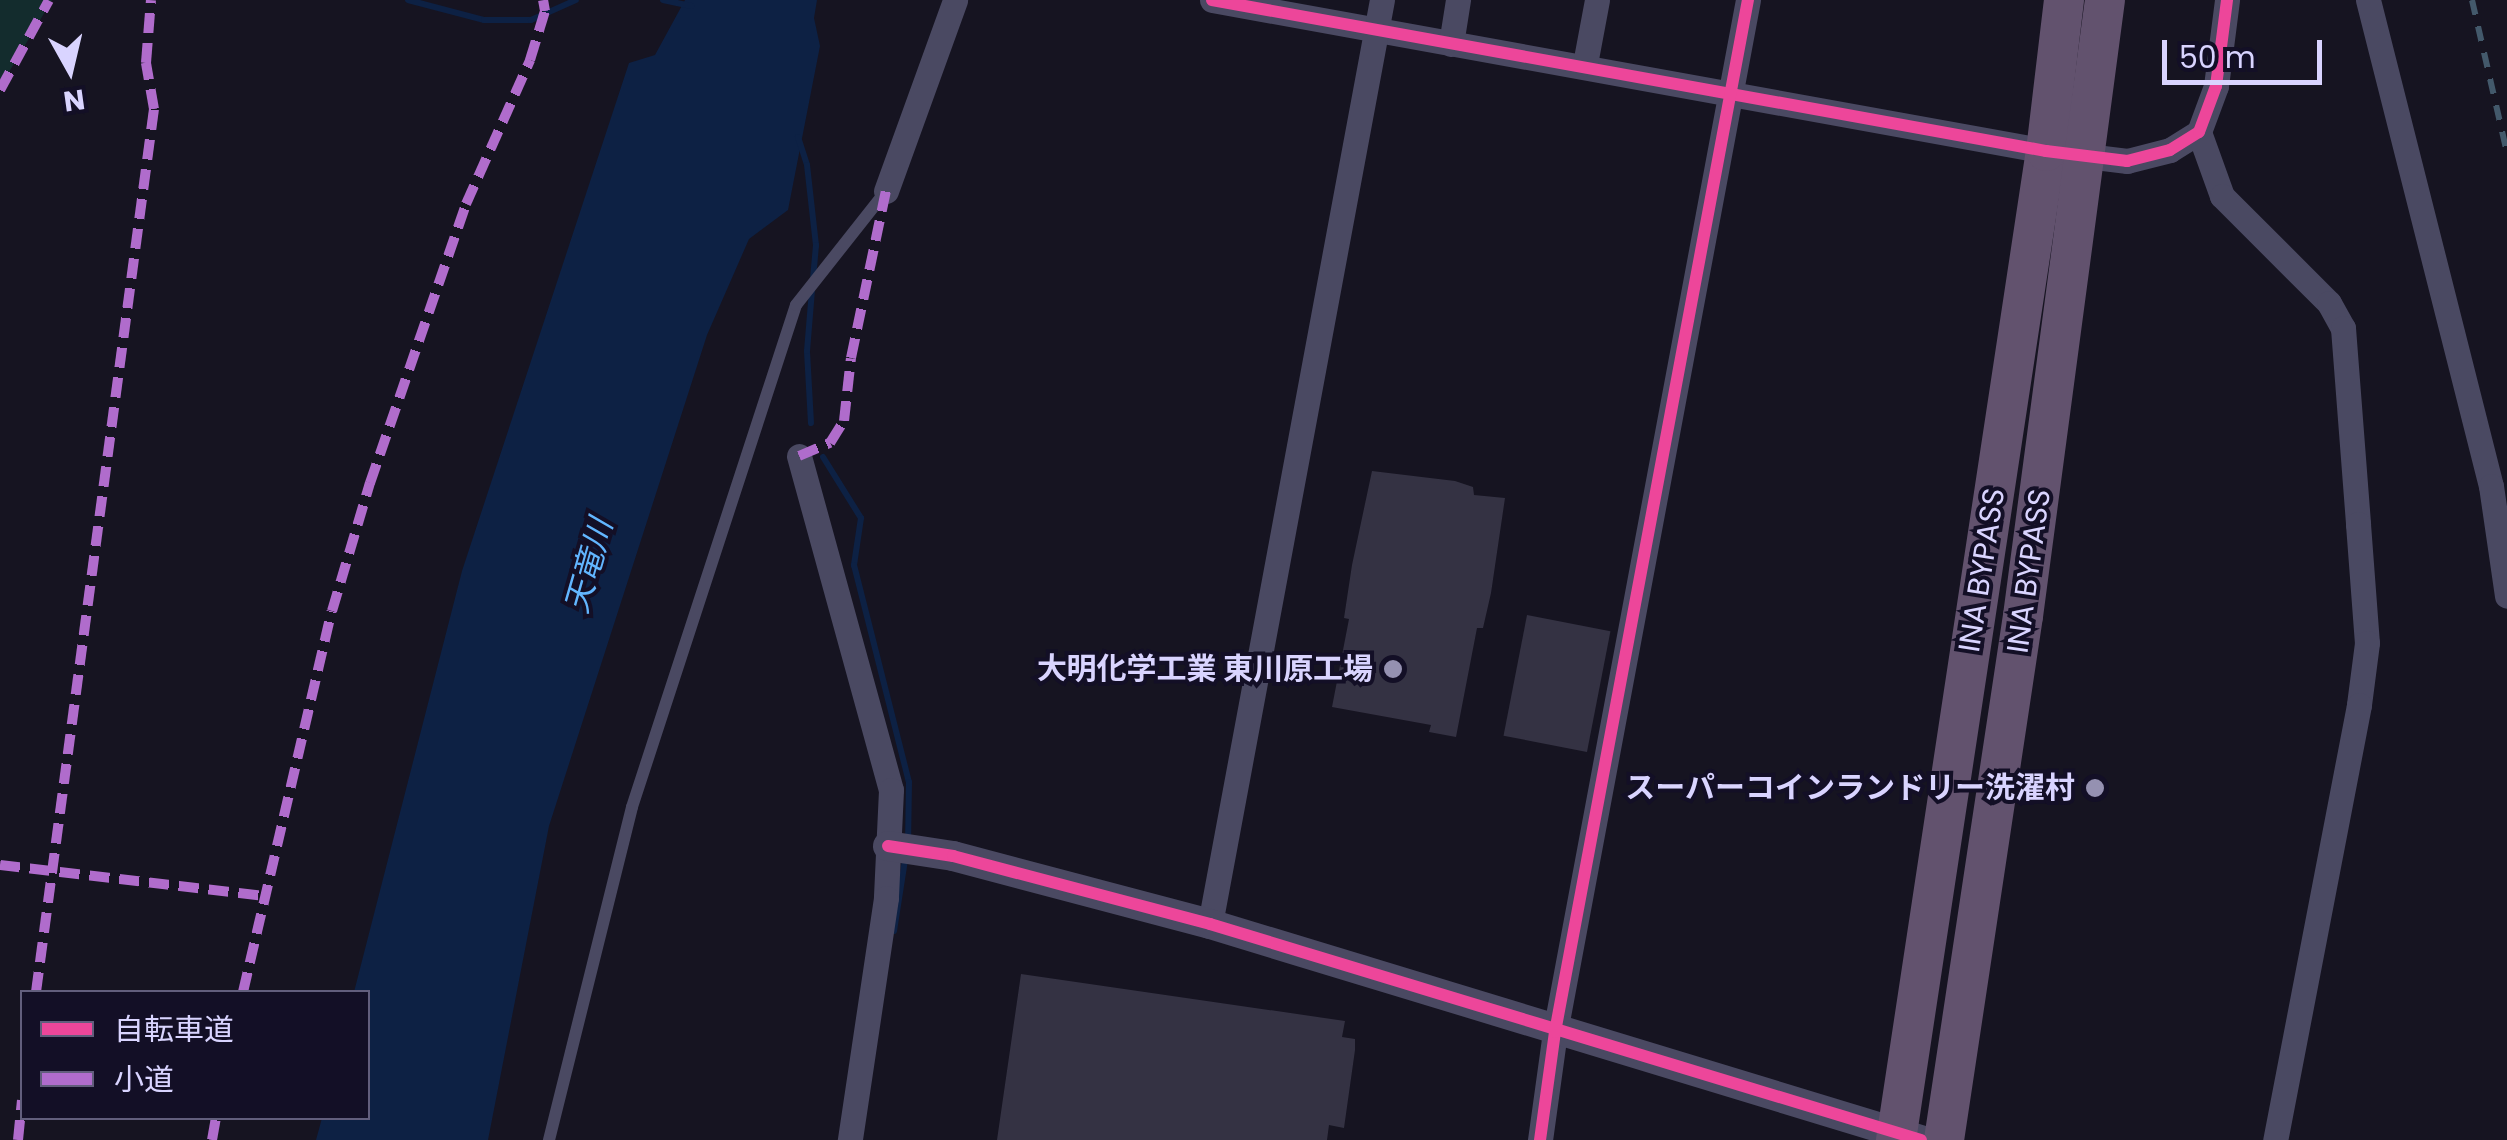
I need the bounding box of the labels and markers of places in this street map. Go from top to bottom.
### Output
place label: 大明化学工業 東川原工場 [1037,651,1373,687]
marker: 大明化学工業 東川原工場 [1382,658,1404,680]
place label: スーパーコインランドリー洗濯村 [1625,770,2075,806]
marker: スーパーコインランドリー洗濯村 [2084,777,2106,799]

